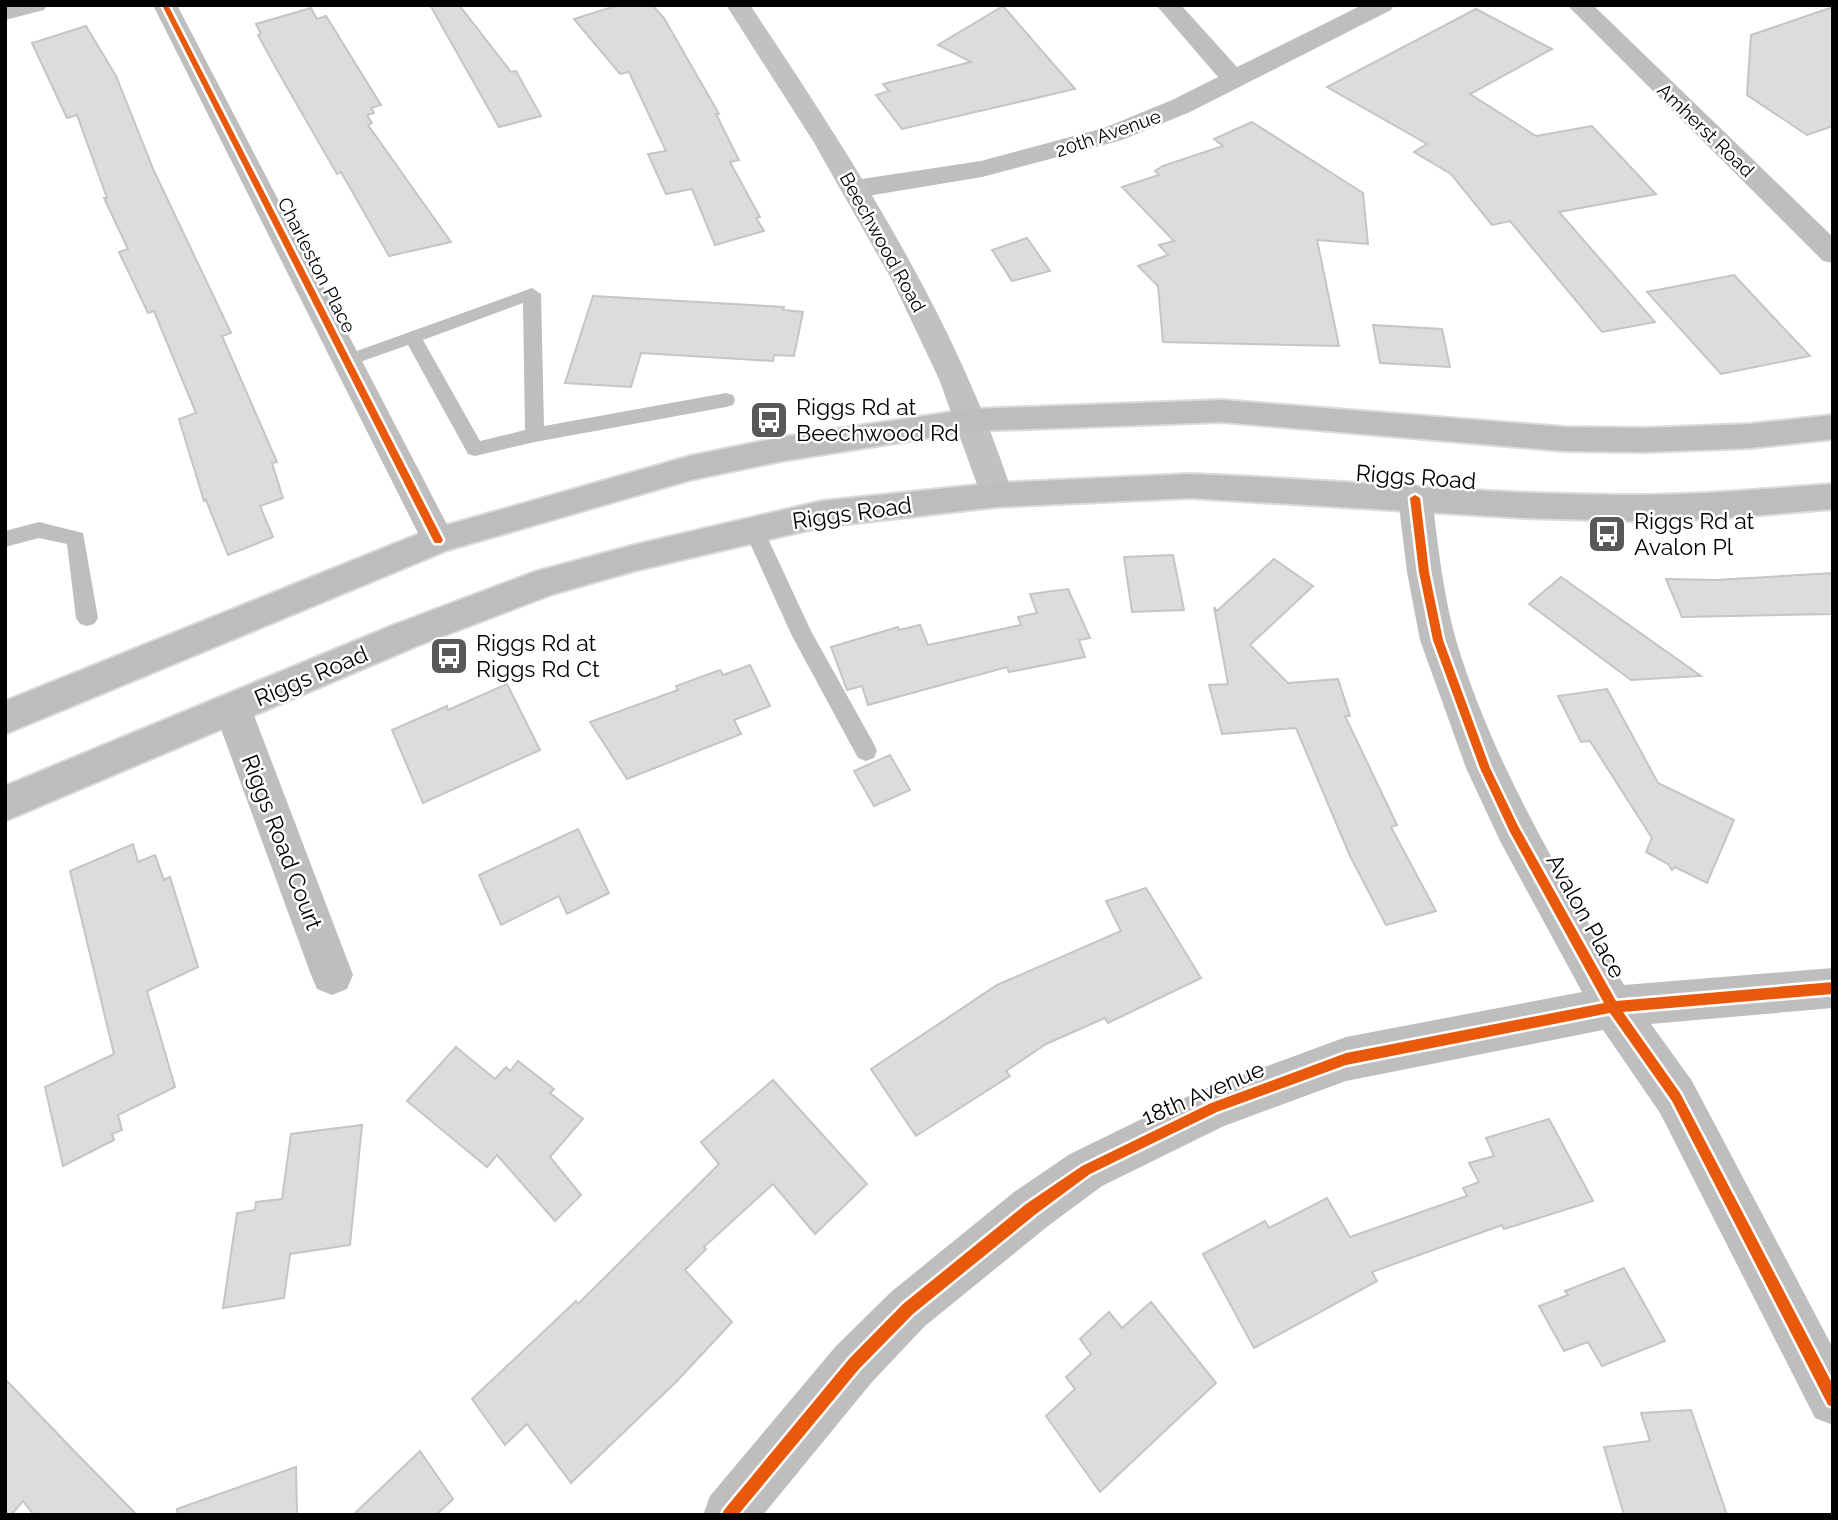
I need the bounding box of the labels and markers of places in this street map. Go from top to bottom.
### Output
place label: Riggs Rd at Beechwood Rd [796,393,959,446]
bus stop icon: Riggs Rd at Beechwood Rd [748,399,790,441]
place label: Riggs Rd at Avalon Pl [1634,507,1755,560]
bus stop icon: Riggs Rd at Avalon Pl [1586,513,1628,555]
place label: Riggs Rd at Riggs Rd Ct [476,629,600,682]
bus stop icon: Riggs Rd at Riggs Rd Ct [428,635,470,677]

